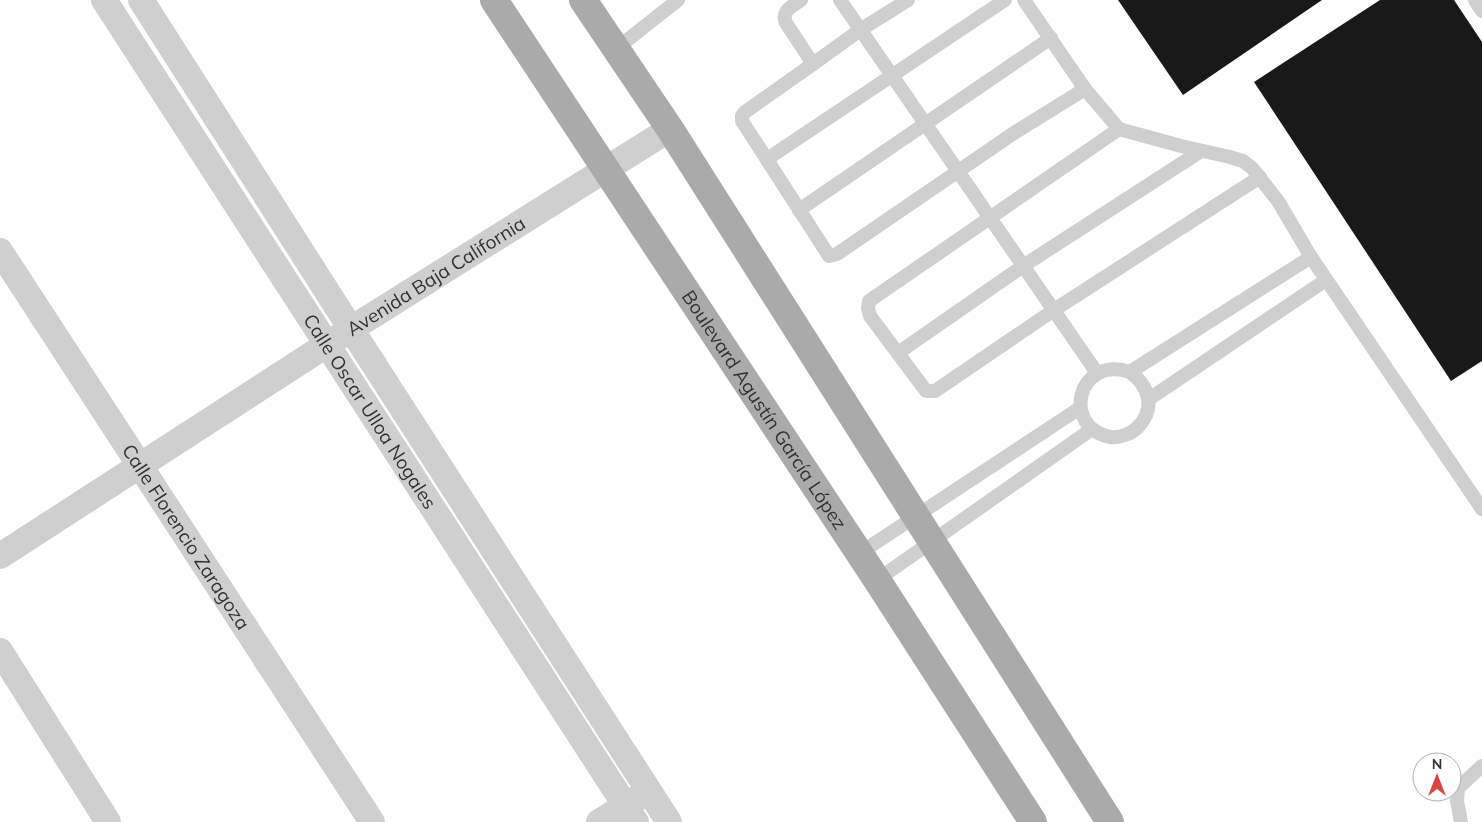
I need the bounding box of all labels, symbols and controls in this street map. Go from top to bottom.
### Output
street label: Avenida Baja California [342,211,530,341]
street label: Boulevard Agustín García López [677,285,852,534]
street label: Calle Oscar Ulloa Nogales [298,309,442,513]
street label: Calle Florencio Zaragoza [117,439,255,634]
north arrow [1412,752,1462,802]
text: N [1432,755,1442,773]

